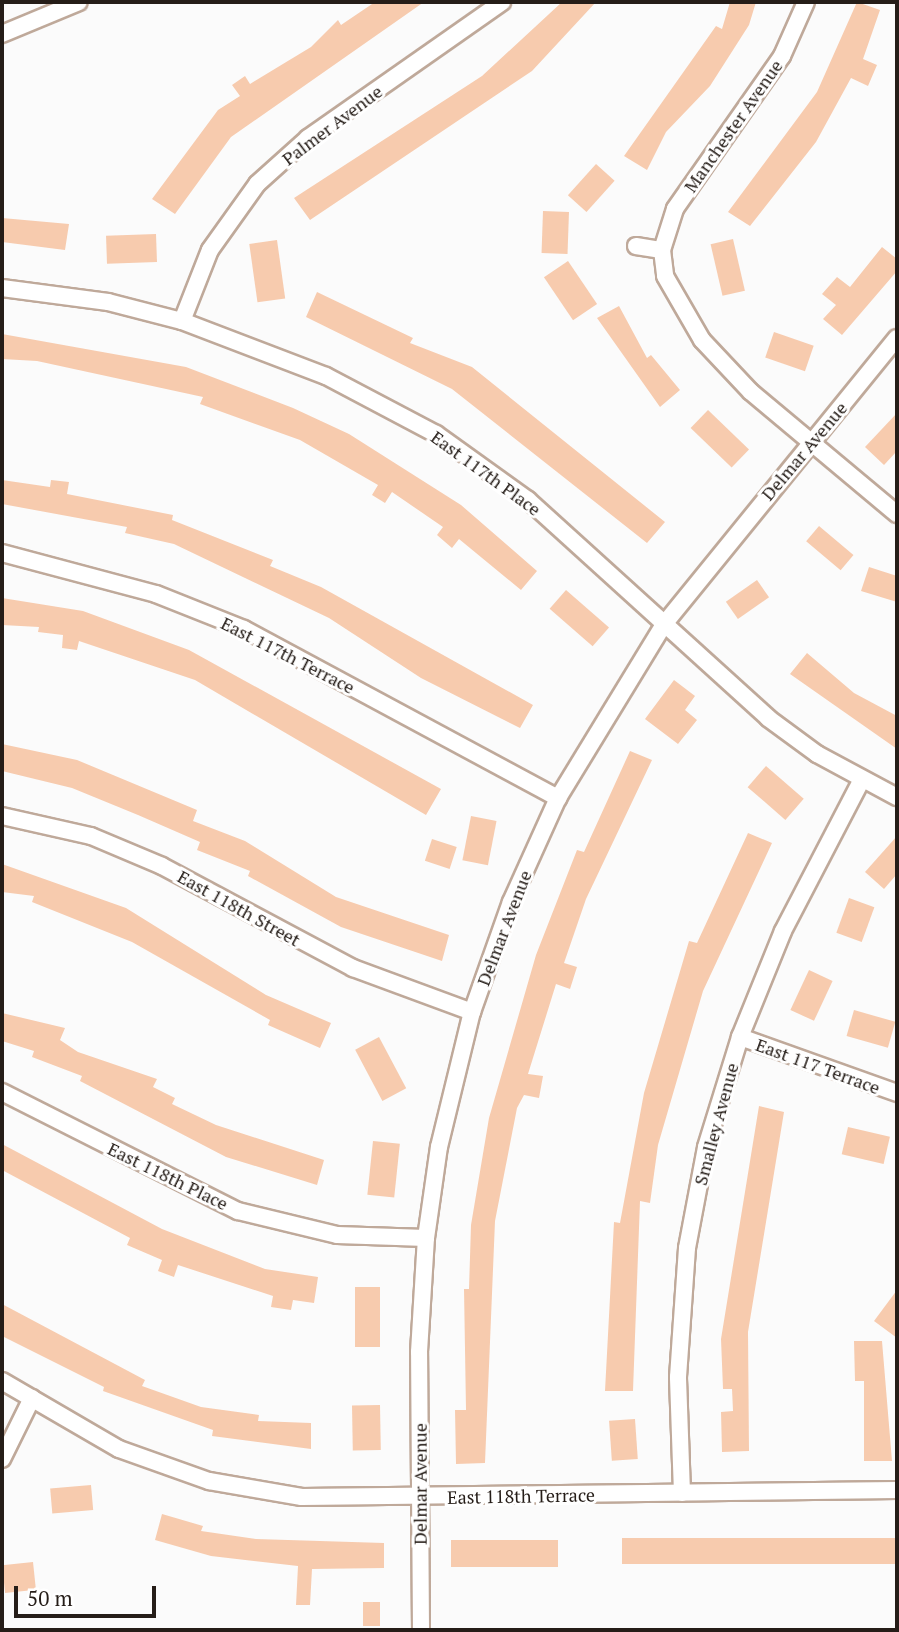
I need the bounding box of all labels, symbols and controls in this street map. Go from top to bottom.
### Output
street label: Manchester Avenue [679,55,787,197]
street label: Palmer Avenue [278,80,386,170]
street label: Delmar Avenue [756,397,852,505]
street label: East 117th Place [427,426,545,520]
street label: East 117th Terrace [218,612,358,698]
street label: East 118th Street [174,865,304,951]
street label: Delmar Avenue [472,867,536,989]
street label: East 117 Terrace [753,1034,883,1098]
street label: Smalley Avenue [689,1060,743,1188]
street label: East 118th Place [104,1138,232,1214]
street label: Delmar Avenue [409,1423,431,1545]
street label: East 118th Terrace [447,1484,595,1508]
scale bar [18,1572,159,1616]
text: 50 m [27,1584,73,1612]

